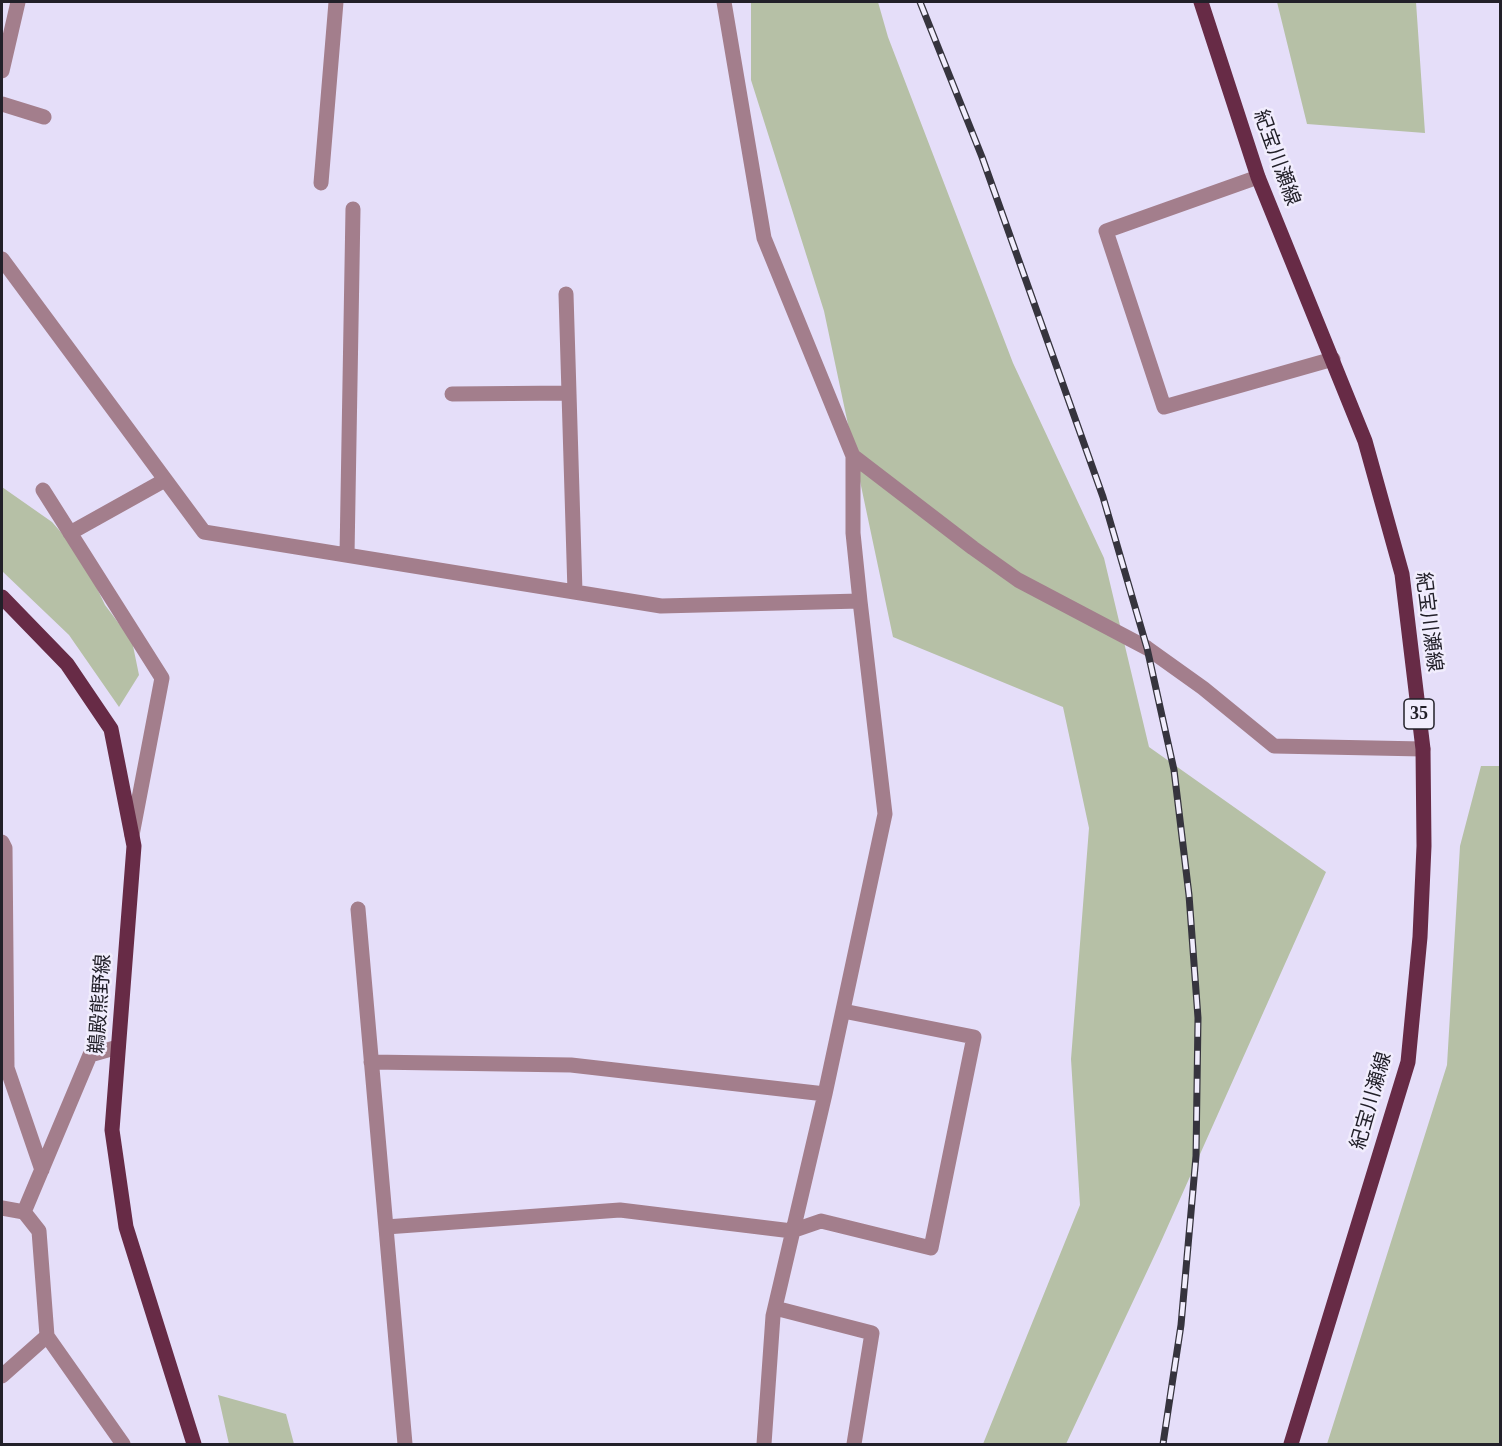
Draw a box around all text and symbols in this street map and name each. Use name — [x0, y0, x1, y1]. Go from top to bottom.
street label: 紀宝川瀬線 — [1248, 107, 1304, 209]
street label: 紀宝川瀬線 — [1410, 571, 1446, 673]
road number: 35 — [1404, 699, 1434, 729]
street label: 鵜殿熊野線 — [86, 953, 116, 1055]
street label: 紀宝川瀬線 — [1347, 1050, 1397, 1152]

